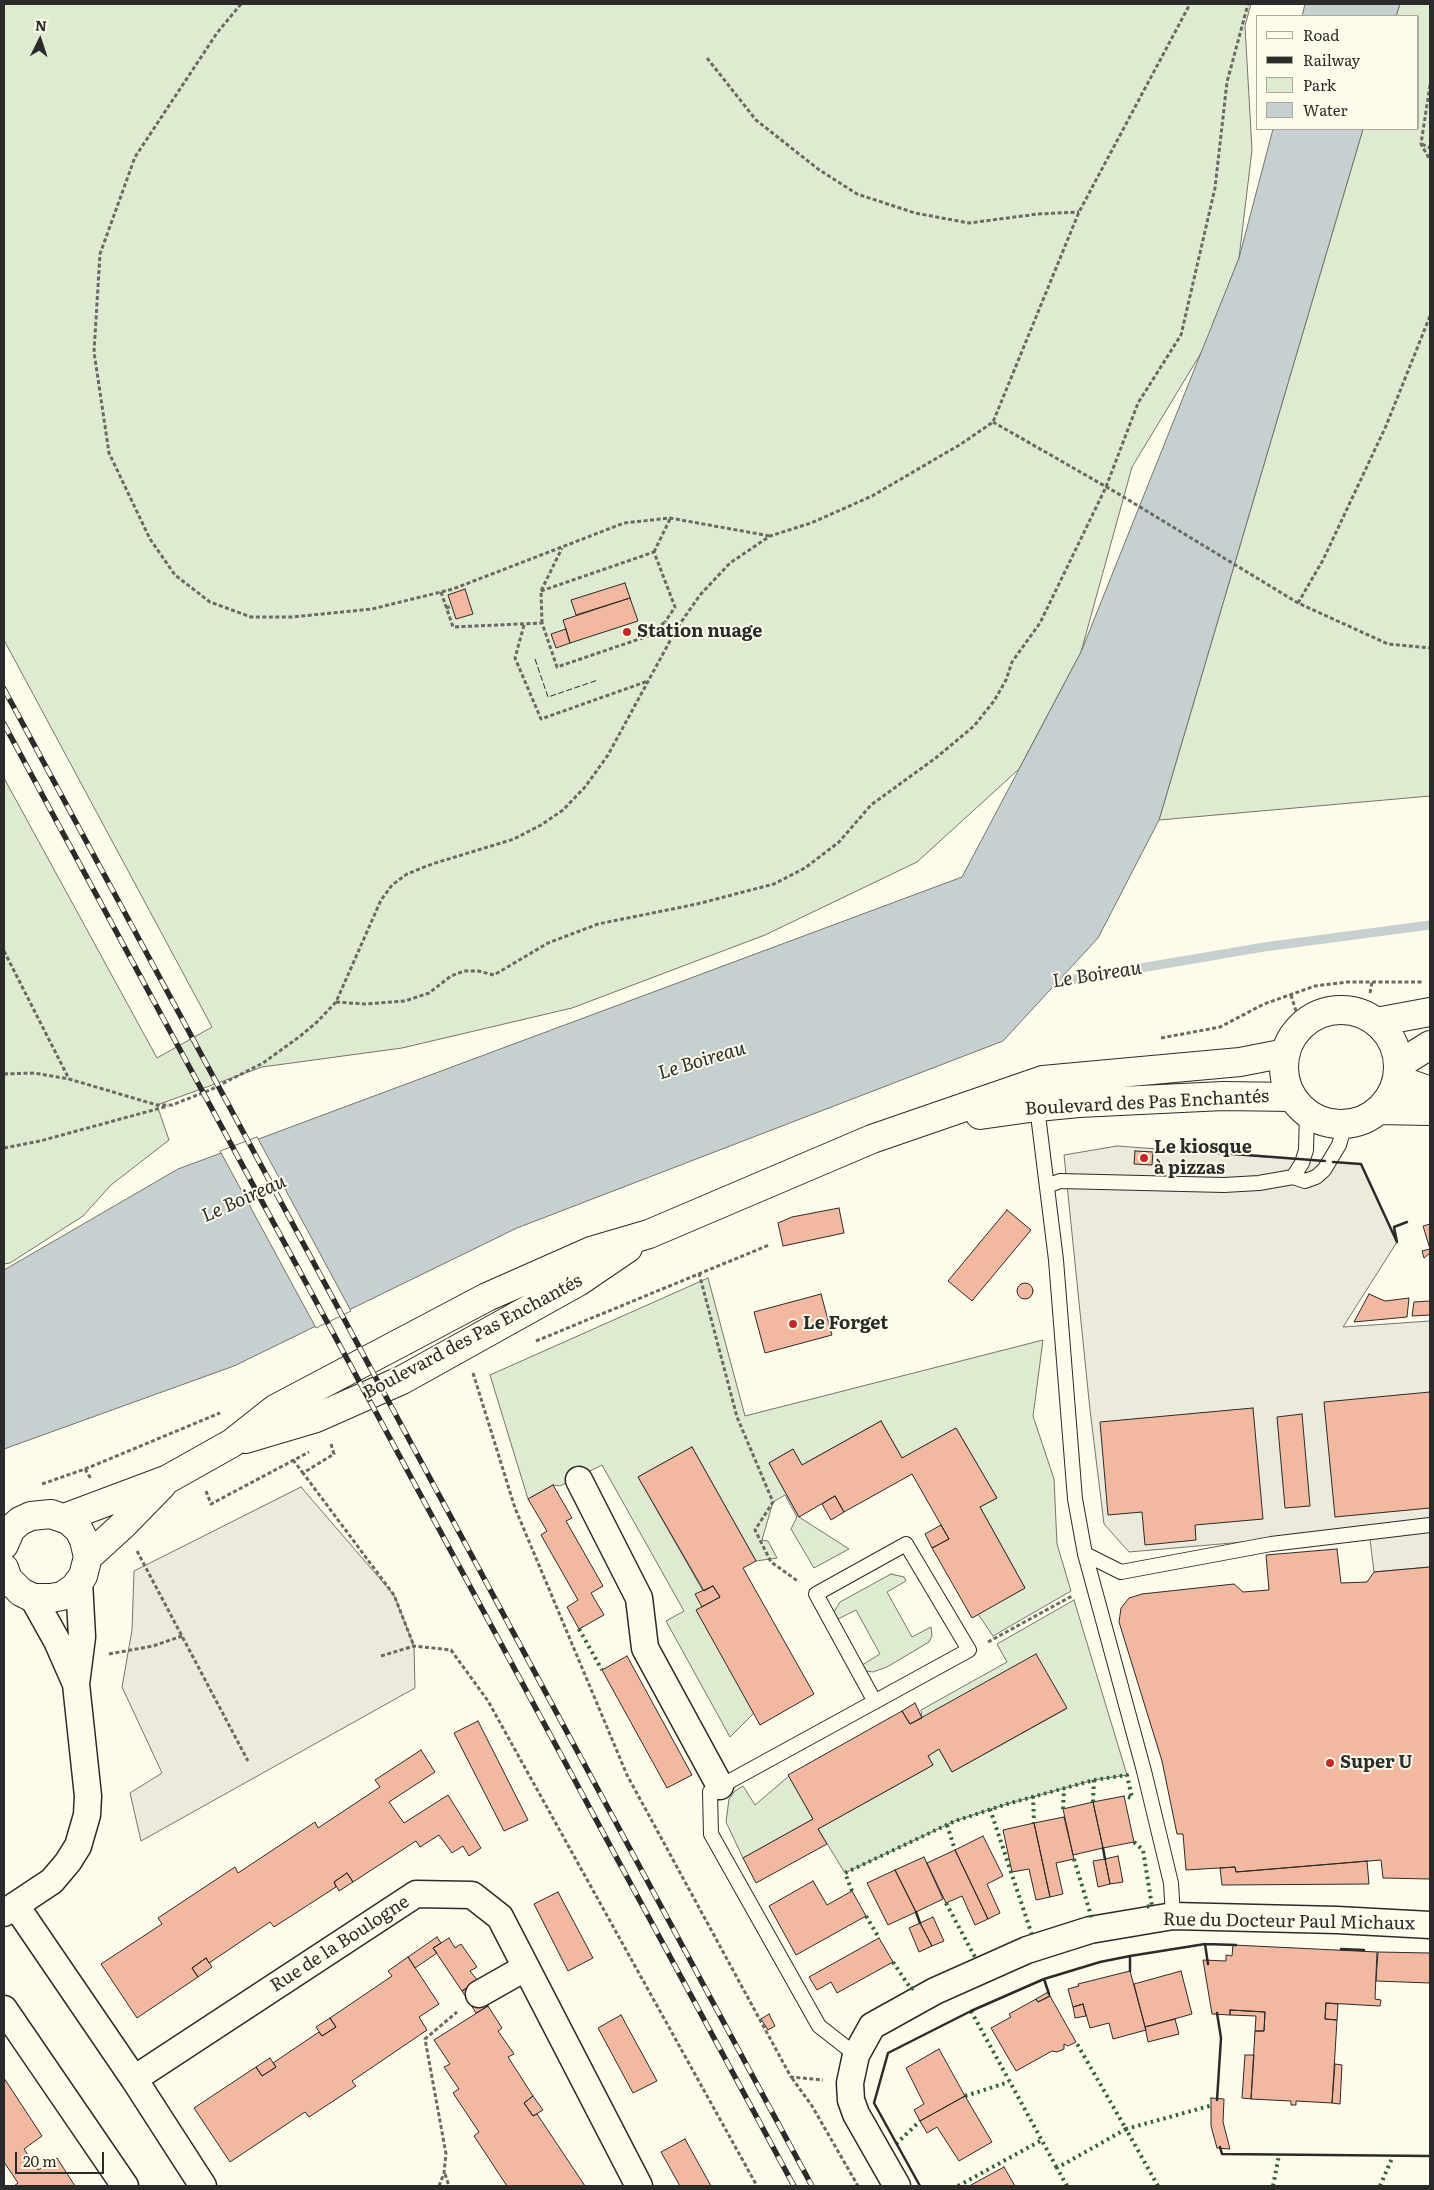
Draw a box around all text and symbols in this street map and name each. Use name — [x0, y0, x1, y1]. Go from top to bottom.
north arrow — [15, 15, 65, 65]
text: N — [34, 15, 48, 35]
legend — [1256, 15, 1419, 130]
text: Road — [1303, 23, 1339, 46]
text: Railway — [1303, 48, 1360, 71]
text: Park — [1303, 73, 1336, 96]
text: Water — [1303, 98, 1348, 121]
place label: Station nuage — [637, 621, 762, 643]
marker: Station nuage — [621, 626, 633, 638]
water label: Le Boireau — [1051, 957, 1143, 993]
water label: Le Boireau — [656, 1037, 748, 1085]
street label: Boulevard des Pas Enchantés — [1024, 1086, 1270, 1120]
place label: Le kiosque à pizzas — [1154, 1137, 1252, 1180]
marker: Le kiosque à pizzas — [1138, 1152, 1150, 1164]
water label: Le Boireau — [198, 1170, 290, 1228]
street label: Boulevard des Pas Enchantés — [360, 1270, 586, 1404]
place label: Le Forget — [803, 1313, 888, 1335]
marker: Le Forget — [787, 1318, 799, 1330]
place label: Super U — [1340, 1752, 1412, 1774]
marker: Super U — [1324, 1757, 1336, 1769]
street label: Rue de la Boulogne — [267, 1891, 413, 1997]
street label: Rue du Docteur Paul Michaux — [1163, 1909, 1415, 1935]
scale bar — [18, 2142, 106, 2174]
text: 20 m — [23, 2149, 57, 2172]

